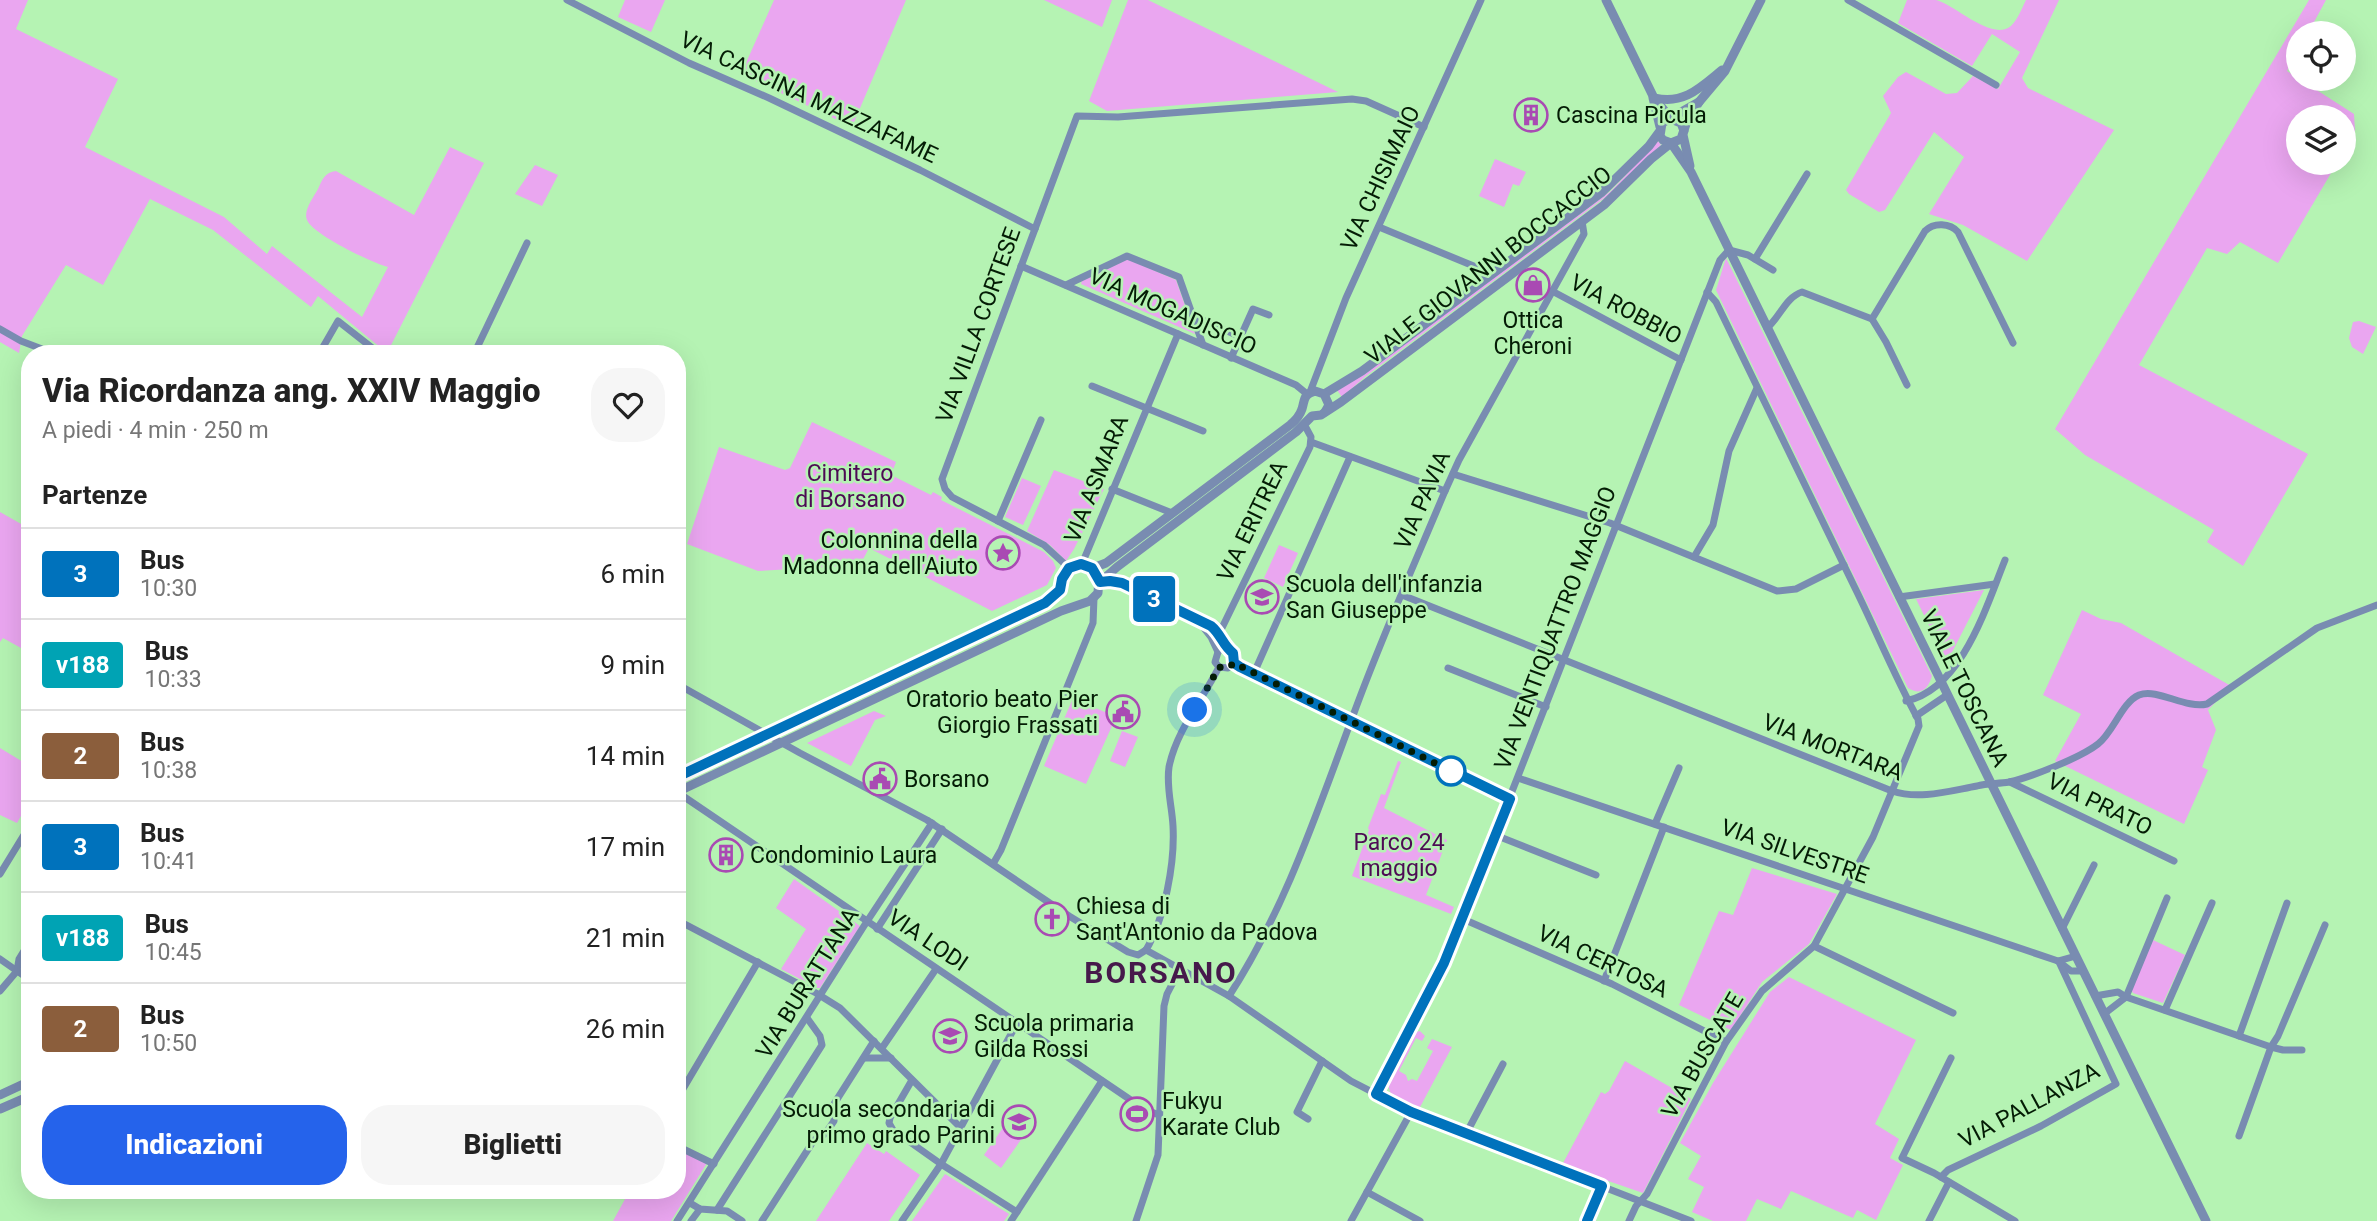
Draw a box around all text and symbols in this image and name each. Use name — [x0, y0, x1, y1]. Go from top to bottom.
map controls — [2286, 21, 2356, 175]
button: locate — [2286, 21, 2356, 91]
street label: VIA CASCINA MAZZAFAME — [676, 26, 942, 169]
building icon: Cascina Picula — [1512, 96, 1550, 134]
street label: VIA CHISIMAIO — [1335, 101, 1426, 255]
place label: Cascina Picula — [1556, 102, 1707, 129]
button: layers — [2286, 105, 2356, 175]
street label: VIALE GIOVANNI BOCCACCIO — [1360, 161, 1617, 370]
street label: VIA VILLA CORTESE — [931, 224, 1026, 427]
street label: VIA MOGADISCIO — [1085, 262, 1261, 360]
shop icon: Ottica Cheroni — [1514, 266, 1552, 304]
street label: VIA ROBBIO — [1565, 269, 1686, 350]
place label: Ottica Cheroni — [1494, 307, 1572, 360]
button: heart — [591, 368, 665, 442]
text: Via Ricordanza ang. XXIV Maggio — [42, 371, 541, 410]
street label: VIA ASMARA — [1059, 412, 1134, 547]
text: A piedi · 4 min · 250 m — [42, 417, 269, 444]
street label: VIA PAVIA — [1389, 447, 1456, 554]
street label: VIA ERITREA — [1212, 456, 1293, 586]
park label: Cimitero di Borsano — [795, 460, 905, 513]
text: Partenze — [42, 480, 147, 510]
street label: VIA VENTIQUATTRO MAGGIO — [1489, 483, 1622, 774]
place label: Colonnina della Madonna dell'Aiuto — [783, 527, 978, 580]
place icon: Colonnina della Madonna dell'Aiuto — [984, 534, 1022, 572]
text: Bus — [140, 545, 185, 575]
text: 6 min — [600, 559, 665, 589]
text: 3 — [74, 560, 87, 588]
place label: Scuola dell'infanzia San Giuseppe — [1286, 571, 1483, 624]
text: 10:30 — [140, 575, 197, 602]
line badge: 3 — [1131, 576, 1177, 622]
school or university icon: Scuola dell'infanzia San Giuseppe — [1243, 578, 1281, 616]
text: 3 — [1147, 585, 1161, 613]
street label: VIALE TOSCANA — [1915, 605, 2014, 771]
text: Bus — [144, 636, 189, 666]
text: 9 min — [600, 650, 665, 680]
text: v188 — [56, 651, 109, 679]
text: 10:33 — [144, 666, 202, 693]
place label: Oratorio beato Pier Giorgio Frassati — [906, 686, 1098, 739]
your location — [1177, 692, 1212, 727]
public building icon: Oratorio beato Pier Giorgio Frassati — [1104, 693, 1142, 731]
street label: VIA MORTARA — [1759, 708, 1907, 787]
text: Bus — [140, 727, 185, 757]
text: 14 min — [586, 741, 665, 771]
text: 2 — [74, 742, 87, 770]
unlabelled marker — [1436, 756, 1466, 786]
text: 10:38 — [140, 757, 197, 784]
public building icon: Borsano — [861, 760, 899, 798]
place label: Borsano — [904, 766, 989, 793]
street label: VIA PRATO — [2043, 767, 2157, 841]
street label: VIA SILVESTRE — [1717, 814, 1872, 889]
text: Bus — [140, 818, 185, 848]
park label: Parco 24 maggio — [1353, 829, 1445, 882]
text: 17 min — [586, 832, 665, 862]
text: 3 — [74, 833, 87, 861]
building icon: Condominio Laura — [707, 836, 745, 874]
place label: Condominio Laura — [750, 842, 937, 869]
text: 10:41 — [140, 848, 197, 875]
place label: Chiesa di Sant'Antonio da Padova — [1076, 893, 1318, 946]
church icon: Chiesa di Sant'Antonio da Padova — [1033, 900, 1071, 938]
street label: VIA BURATTANA — [750, 903, 864, 1063]
street label: VIA LODI — [883, 904, 973, 977]
text: Bus — [144, 909, 189, 939]
street label: VIA CERTOSA — [1533, 919, 1672, 1003]
text: 21 min — [586, 923, 665, 953]
text: v188 — [56, 924, 109, 952]
text: 10:45 — [144, 939, 202, 966]
district label: BORSANO — [1084, 955, 1238, 990]
street label: VIA BUSCATE — [1656, 988, 1749, 1123]
text: Bus — [140, 1000, 185, 1030]
place label: Scuola primaria Gilda Rossi — [974, 1010, 1134, 1063]
text: 26 min — [586, 1014, 665, 1044]
text: 2 — [74, 1015, 87, 1043]
school or university icon: Scuola primaria Gilda Rossi — [931, 1017, 969, 1055]
text: 10:50 — [140, 1030, 197, 1057]
street label: VIA PALLANZA — [1954, 1057, 2104, 1154]
place label: Fukyu Karate Club — [1162, 1088, 1280, 1141]
sports icon: Fukyu Karate Club — [1118, 1095, 1156, 1133]
place label: Scuola secondaria di primo grado Parini — [782, 1096, 995, 1149]
school or university icon: Scuola secondaria di primo grado Parini — [1000, 1103, 1038, 1141]
button: Indicazioni — [42, 1105, 347, 1185]
button: Biglietti — [361, 1105, 665, 1185]

